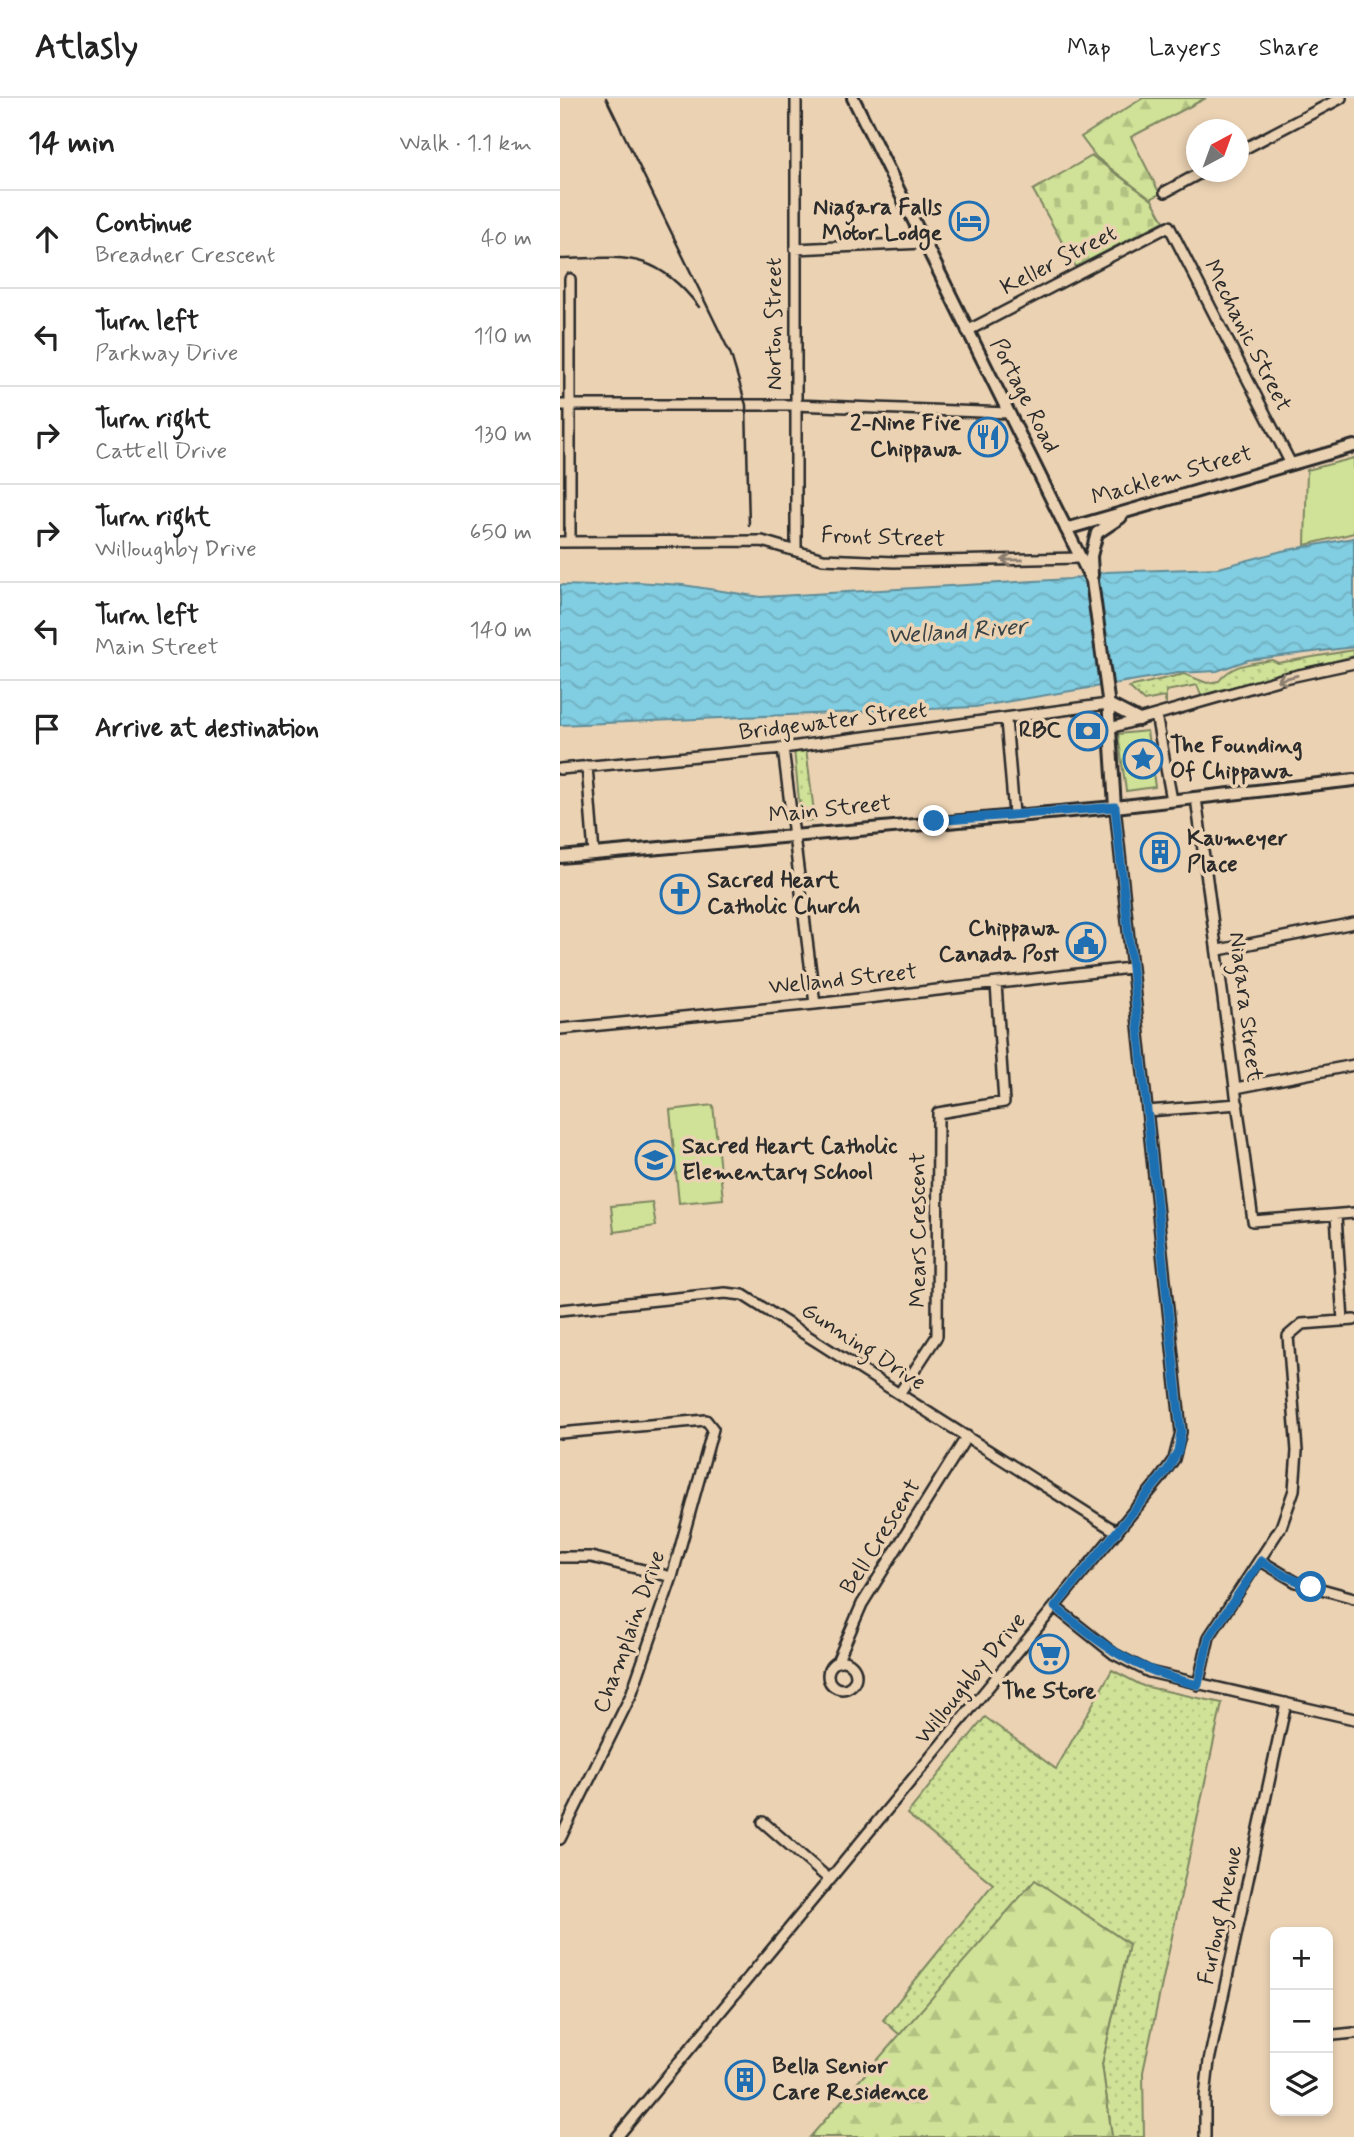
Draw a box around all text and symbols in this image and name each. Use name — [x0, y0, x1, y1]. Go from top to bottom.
text: Atlasly — [35, 26, 138, 70]
text: Map — [1067, 33, 1111, 64]
text: Layers — [1149, 33, 1221, 64]
text: Share — [1259, 33, 1319, 64]
north arrow — [1186, 119, 1249, 182]
text: 14 min — [28, 124, 115, 163]
text: Walk · 1.1 km — [399, 129, 532, 159]
place label: Niagara Falls Motor Lodge — [813, 193, 943, 251]
hotel icon: Niagara Falls Motor Lodge — [948, 200, 990, 242]
text: Continue — [95, 207, 192, 241]
street label: Keller Street — [996, 219, 1122, 303]
icon: ahead — [28, 220, 66, 258]
text: 40 m — [481, 224, 532, 254]
text: Breadner Crescent — [95, 241, 275, 271]
street label: Mechanic Street — [1196, 255, 1298, 417]
street label: Norton Street — [760, 257, 790, 391]
text: Turn left — [95, 305, 199, 339]
icon: left — [28, 318, 66, 356]
text: 110 m — [473, 322, 532, 352]
street label: Portage Road — [982, 334, 1066, 458]
text: Parkway Drive — [95, 339, 238, 369]
text: Turn right — [95, 403, 211, 437]
place label: 2-Nine Five Chippawa — [850, 409, 962, 465]
icon: right — [28, 416, 66, 454]
restaurant icon: 2-Nine Five Chippawa — [967, 416, 1009, 458]
text: 130 m — [474, 420, 532, 450]
text: Cattell Drive — [95, 437, 227, 467]
street label: Macklem Street — [1088, 439, 1256, 513]
text: Turn right — [95, 501, 211, 535]
icon: right — [28, 514, 66, 552]
text: 650 m — [470, 518, 532, 548]
street label: Front Street — [821, 521, 946, 555]
text: Willoughby Drive — [95, 535, 257, 565]
one-way arrow — [1001, 553, 1024, 567]
text: Turn left — [95, 599, 199, 633]
water label: Welland River — [886, 611, 1031, 652]
icon: left — [28, 612, 66, 650]
text: 140 m — [469, 616, 532, 646]
text: Main Street — [95, 633, 219, 663]
one-way arrow — [1277, 672, 1299, 685]
street label: Bridgewater Street — [737, 696, 929, 748]
icon: arrive — [28, 710, 66, 748]
bank icon: RBC — [1067, 710, 1109, 752]
text: Arrive at destination — [95, 712, 319, 746]
place label: RBC — [1019, 716, 1061, 746]
place label: The Founding Of Chippawa — [1170, 731, 1303, 787]
place icon: The Founding Of Chippawa — [1122, 738, 1164, 780]
street label: Main Street — [767, 789, 893, 831]
route end — [918, 805, 949, 836]
place label: Kaumeyer Place — [1187, 824, 1288, 880]
building icon: Kaumeyer Place — [1139, 831, 1181, 873]
place label: Sacred Heart Catholic Church — [707, 866, 860, 922]
church icon: Sacred Heart Catholic Church — [659, 873, 701, 915]
place label: Chippawa Canada Post — [939, 914, 1060, 970]
public building icon: Chippawa Canada Post — [1065, 921, 1107, 963]
street label: Niagara Street — [1219, 930, 1269, 1084]
street label: Welland Street — [767, 957, 919, 1003]
place label: Sacred Heart Catholic Elementary School — [682, 1132, 898, 1188]
school or university icon: Sacred Heart Catholic Elementary School — [634, 1139, 676, 1181]
street label: Mears Crescent — [904, 1152, 934, 1308]
street label: Gunning Drive — [794, 1296, 931, 1400]
street label: Bell Crescent — [834, 1474, 928, 1600]
street label: Champlain Drive — [587, 1547, 673, 1717]
route start — [1295, 1571, 1326, 1602]
street label: Willoughby Drive — [909, 1607, 1033, 1751]
supermarket icon: The Store — [1028, 1633, 1070, 1675]
place label: The Store — [1002, 1677, 1096, 1707]
street label: Furlong Avenue — [1192, 1842, 1252, 1988]
map controls — [1270, 1927, 1333, 2116]
button: + — [1270, 1927, 1333, 1990]
button: − — [1270, 1990, 1333, 2053]
place label: Bella Senior Care Residence — [772, 2052, 929, 2108]
button: layers — [1270, 2053, 1333, 2116]
building icon: Bella Senior Care Residence — [724, 2059, 766, 2101]

